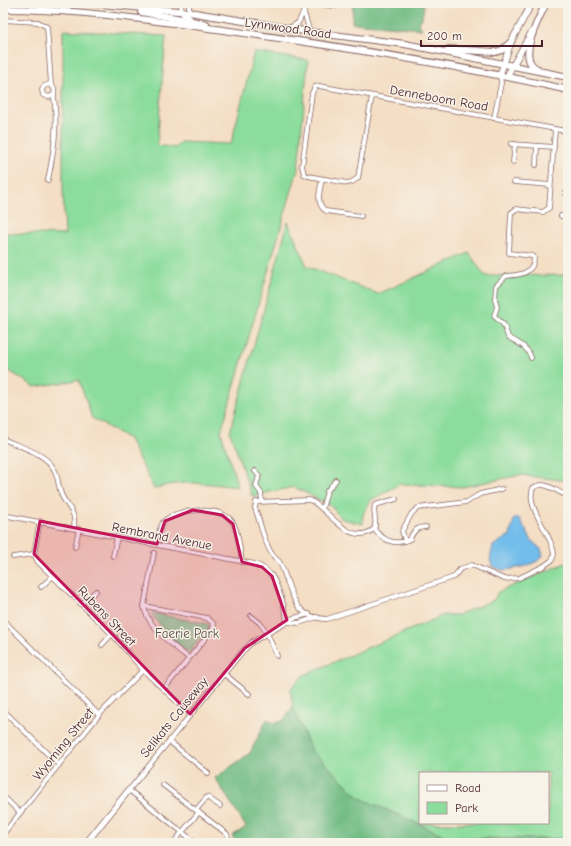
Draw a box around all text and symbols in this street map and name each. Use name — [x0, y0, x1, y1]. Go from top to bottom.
street label: Lynnwood Road — [244, 14, 332, 42]
scale bar — [421, 22, 542, 48]
text: 200 m — [427, 29, 462, 43]
street label: Denneboom Road — [389, 82, 489, 114]
street label: Rembrand Avenue — [111, 519, 214, 553]
street label: Rubens Street — [75, 583, 140, 650]
park label: Faerie Park — [155, 626, 220, 641]
street label: Selikats Causeway — [137, 674, 211, 760]
street label: Wyoming Street — [29, 704, 97, 783]
legend — [419, 772, 549, 824]
text: Road — [455, 781, 481, 795]
text: Park — [455, 801, 478, 815]

